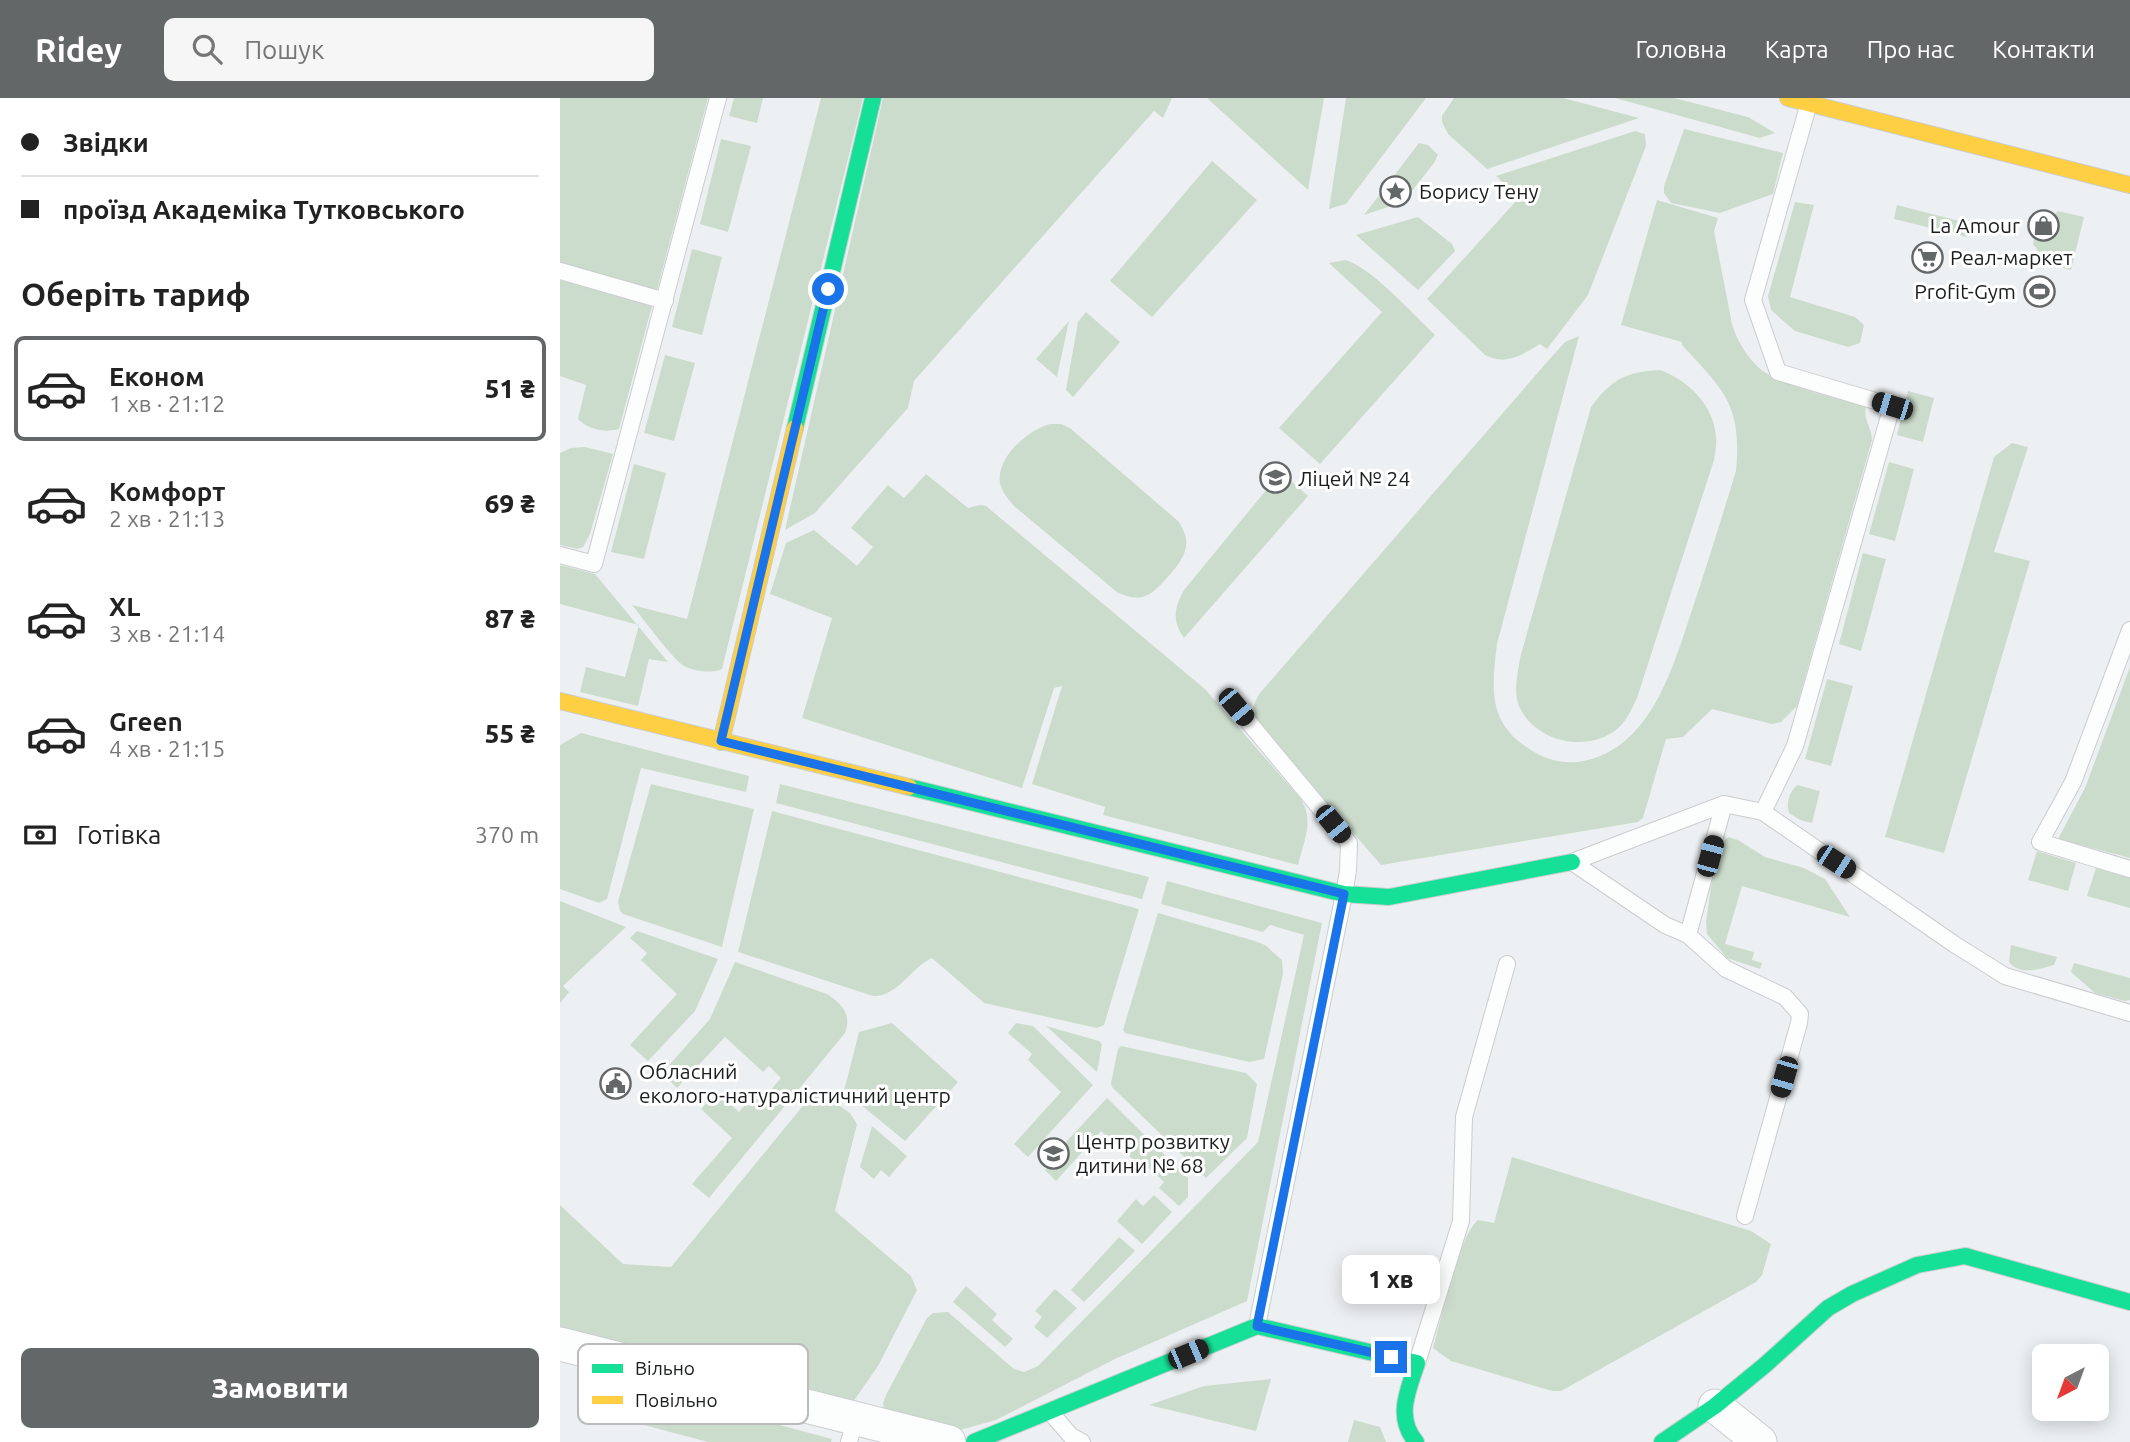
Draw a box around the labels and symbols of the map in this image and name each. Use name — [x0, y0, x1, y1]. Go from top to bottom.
place icon: Борису Тену — [1379, 174, 1413, 208]
place label: Борису Тену — [1419, 179, 1539, 203]
shop icon: La Amour — [2026, 208, 2060, 242]
place label: La Amour — [1930, 213, 2020, 237]
supermarket icon: Реал-маркет — [1910, 240, 1944, 274]
place label: Реал-маркет — [1950, 245, 2073, 269]
route start — [812, 273, 844, 305]
sports icon: Profit-Gym — [2022, 274, 2056, 308]
place label: Profit-Gym — [1914, 279, 2016, 303]
car — [1869, 390, 1916, 422]
school or university icon: Ліцей № 24 — [1258, 461, 1292, 495]
place label: Ліцей № 24 — [1298, 466, 1410, 490]
car — [1215, 684, 1258, 730]
car — [1312, 801, 1355, 847]
car — [1695, 833, 1726, 879]
car — [1813, 842, 1860, 882]
car — [1769, 1054, 1800, 1100]
place label: Обласний еколого-натуралістичний центр — [639, 1059, 951, 1107]
public building icon: Обласний еколого-натуралістичний центр — [599, 1066, 633, 1100]
place label: Центр розвитку дитини № 68 — [1076, 1129, 1230, 1177]
school or university icon: Центр розвитку дитини № 68 — [1036, 1136, 1070, 1170]
callout: 1 хв — [1342, 1256, 1440, 1304]
car — [1165, 1336, 1212, 1372]
route end — [1375, 1341, 1407, 1373]
legend — [578, 1344, 808, 1424]
north arrow — [2032, 1344, 2109, 1421]
text: Вільно — [635, 1357, 695, 1379]
text: Повільно — [635, 1389, 718, 1411]

